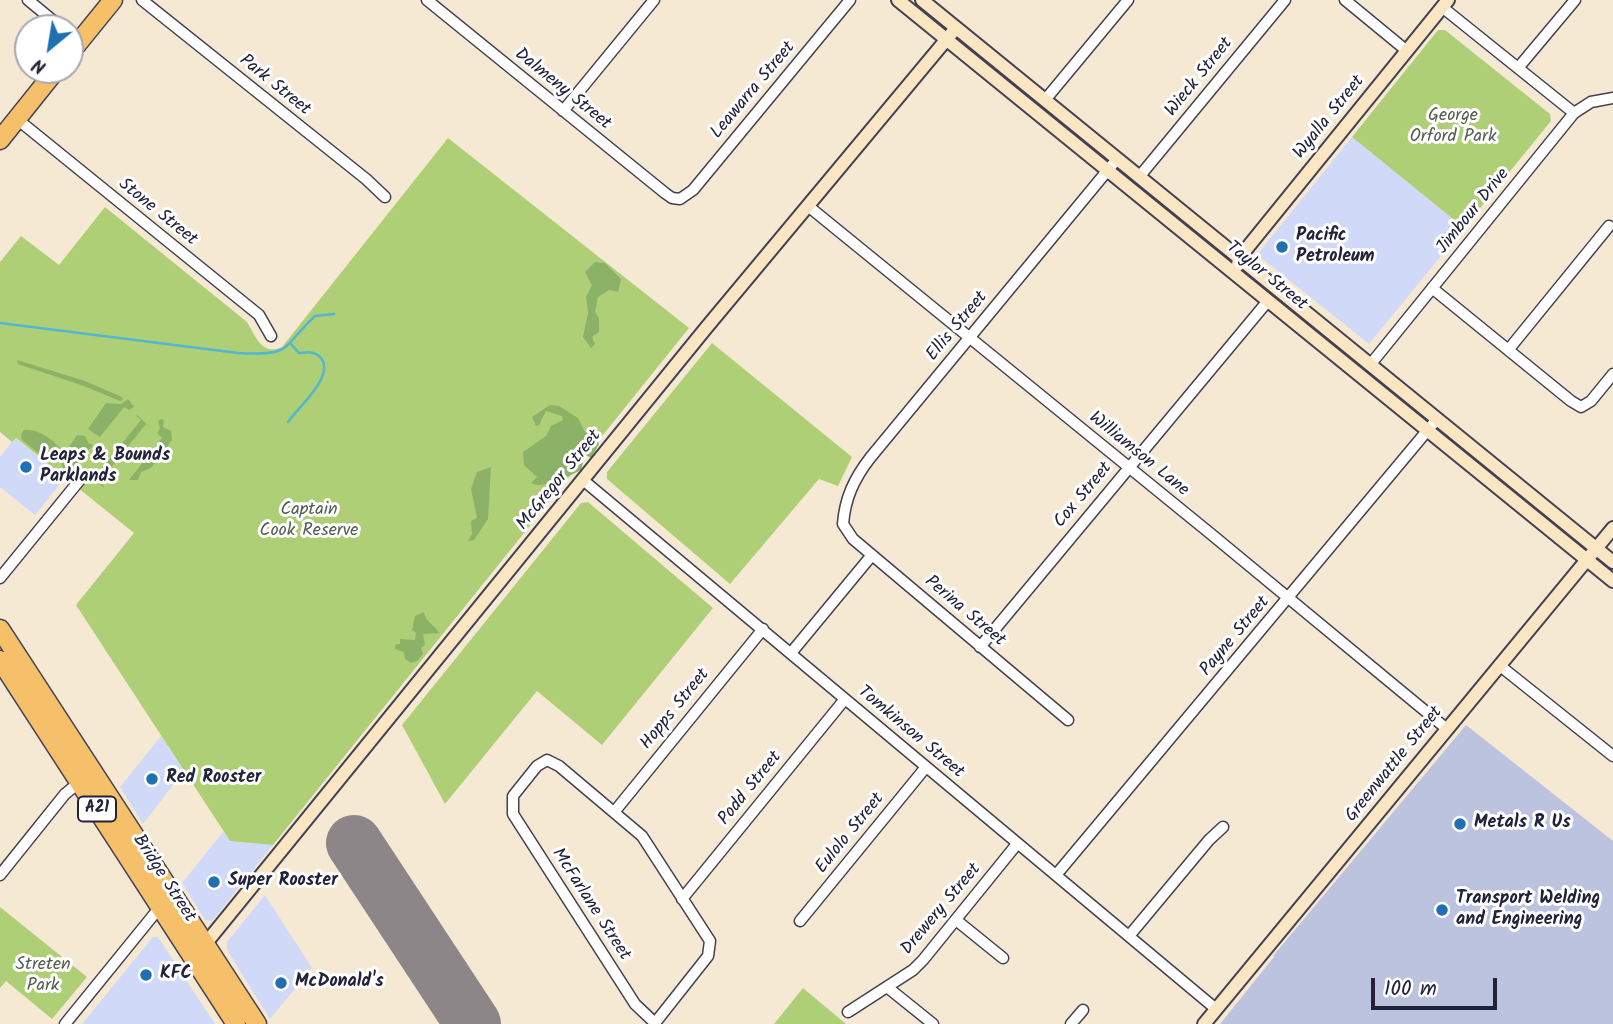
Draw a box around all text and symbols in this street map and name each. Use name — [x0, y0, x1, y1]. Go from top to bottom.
north arrow — [14, 14, 84, 84]
street label: Wieck Street — [1161, 34, 1239, 122]
street label: Leawarra Street — [707, 38, 801, 144]
street label: Dalmeny Street — [509, 45, 615, 135]
text: N — [27, 49, 52, 81]
street label: Park Street — [234, 51, 314, 121]
street label: Wyalla Street — [1290, 72, 1370, 164]
park label: George Orford Park — [1410, 106, 1496, 148]
street label: Jimbour Drive — [1433, 165, 1515, 259]
street label: Stone Street — [113, 175, 201, 251]
place label: Pacific Petroleum — [1296, 226, 1375, 268]
street label: Taylor Street — [1221, 238, 1311, 316]
marker: Pacific Petroleum — [1274, 239, 1290, 255]
street label: Ellis Street — [923, 288, 993, 366]
street label: Williamson Lane — [1083, 408, 1193, 502]
street label: McGregor Street — [513, 426, 607, 536]
place label: Leaps & Bounds Parklands — [40, 446, 170, 489]
marker: Leaps & Bounds Parklands — [18, 459, 34, 475]
street label: Cox Street — [1050, 459, 1118, 533]
park label: Captain Cook Reserve — [260, 500, 358, 542]
street label: Perina Street — [919, 572, 1009, 652]
street label: Payne Street — [1196, 593, 1276, 681]
street label: Hopps Street — [637, 665, 715, 755]
street label: Tomkinson Street — [852, 682, 968, 784]
street label: Greenwattle Street — [1342, 703, 1448, 827]
street label: Podd Street — [715, 748, 787, 830]
place label: Red Rooster — [166, 768, 261, 790]
marker: Red Rooster — [144, 771, 160, 787]
street label: Eulolo Street — [812, 789, 890, 879]
road number: A21 — [78, 796, 116, 822]
place label: Metals R Us — [1474, 813, 1571, 835]
marker: Metals R Us — [1452, 816, 1468, 832]
street label: Bridge Street — [127, 831, 199, 927]
street label: McFarlane Street — [546, 845, 634, 965]
street label: Drewery Street — [897, 860, 987, 960]
place label: Super Rooster — [228, 871, 338, 893]
marker: Super Rooster — [206, 874, 222, 890]
place label: Transport Welding and Engineering — [1456, 889, 1600, 932]
marker: Transport Welding and Engineering — [1434, 902, 1450, 918]
park label: Streten Park — [15, 955, 71, 998]
place label: KFC — [160, 964, 192, 986]
scale bar — [1375, 964, 1501, 1008]
marker: KFC — [138, 967, 154, 983]
place label: McDonald's — [295, 972, 384, 994]
text: 100 m — [1384, 973, 1437, 1006]
marker: McDonald's — [273, 975, 289, 991]

